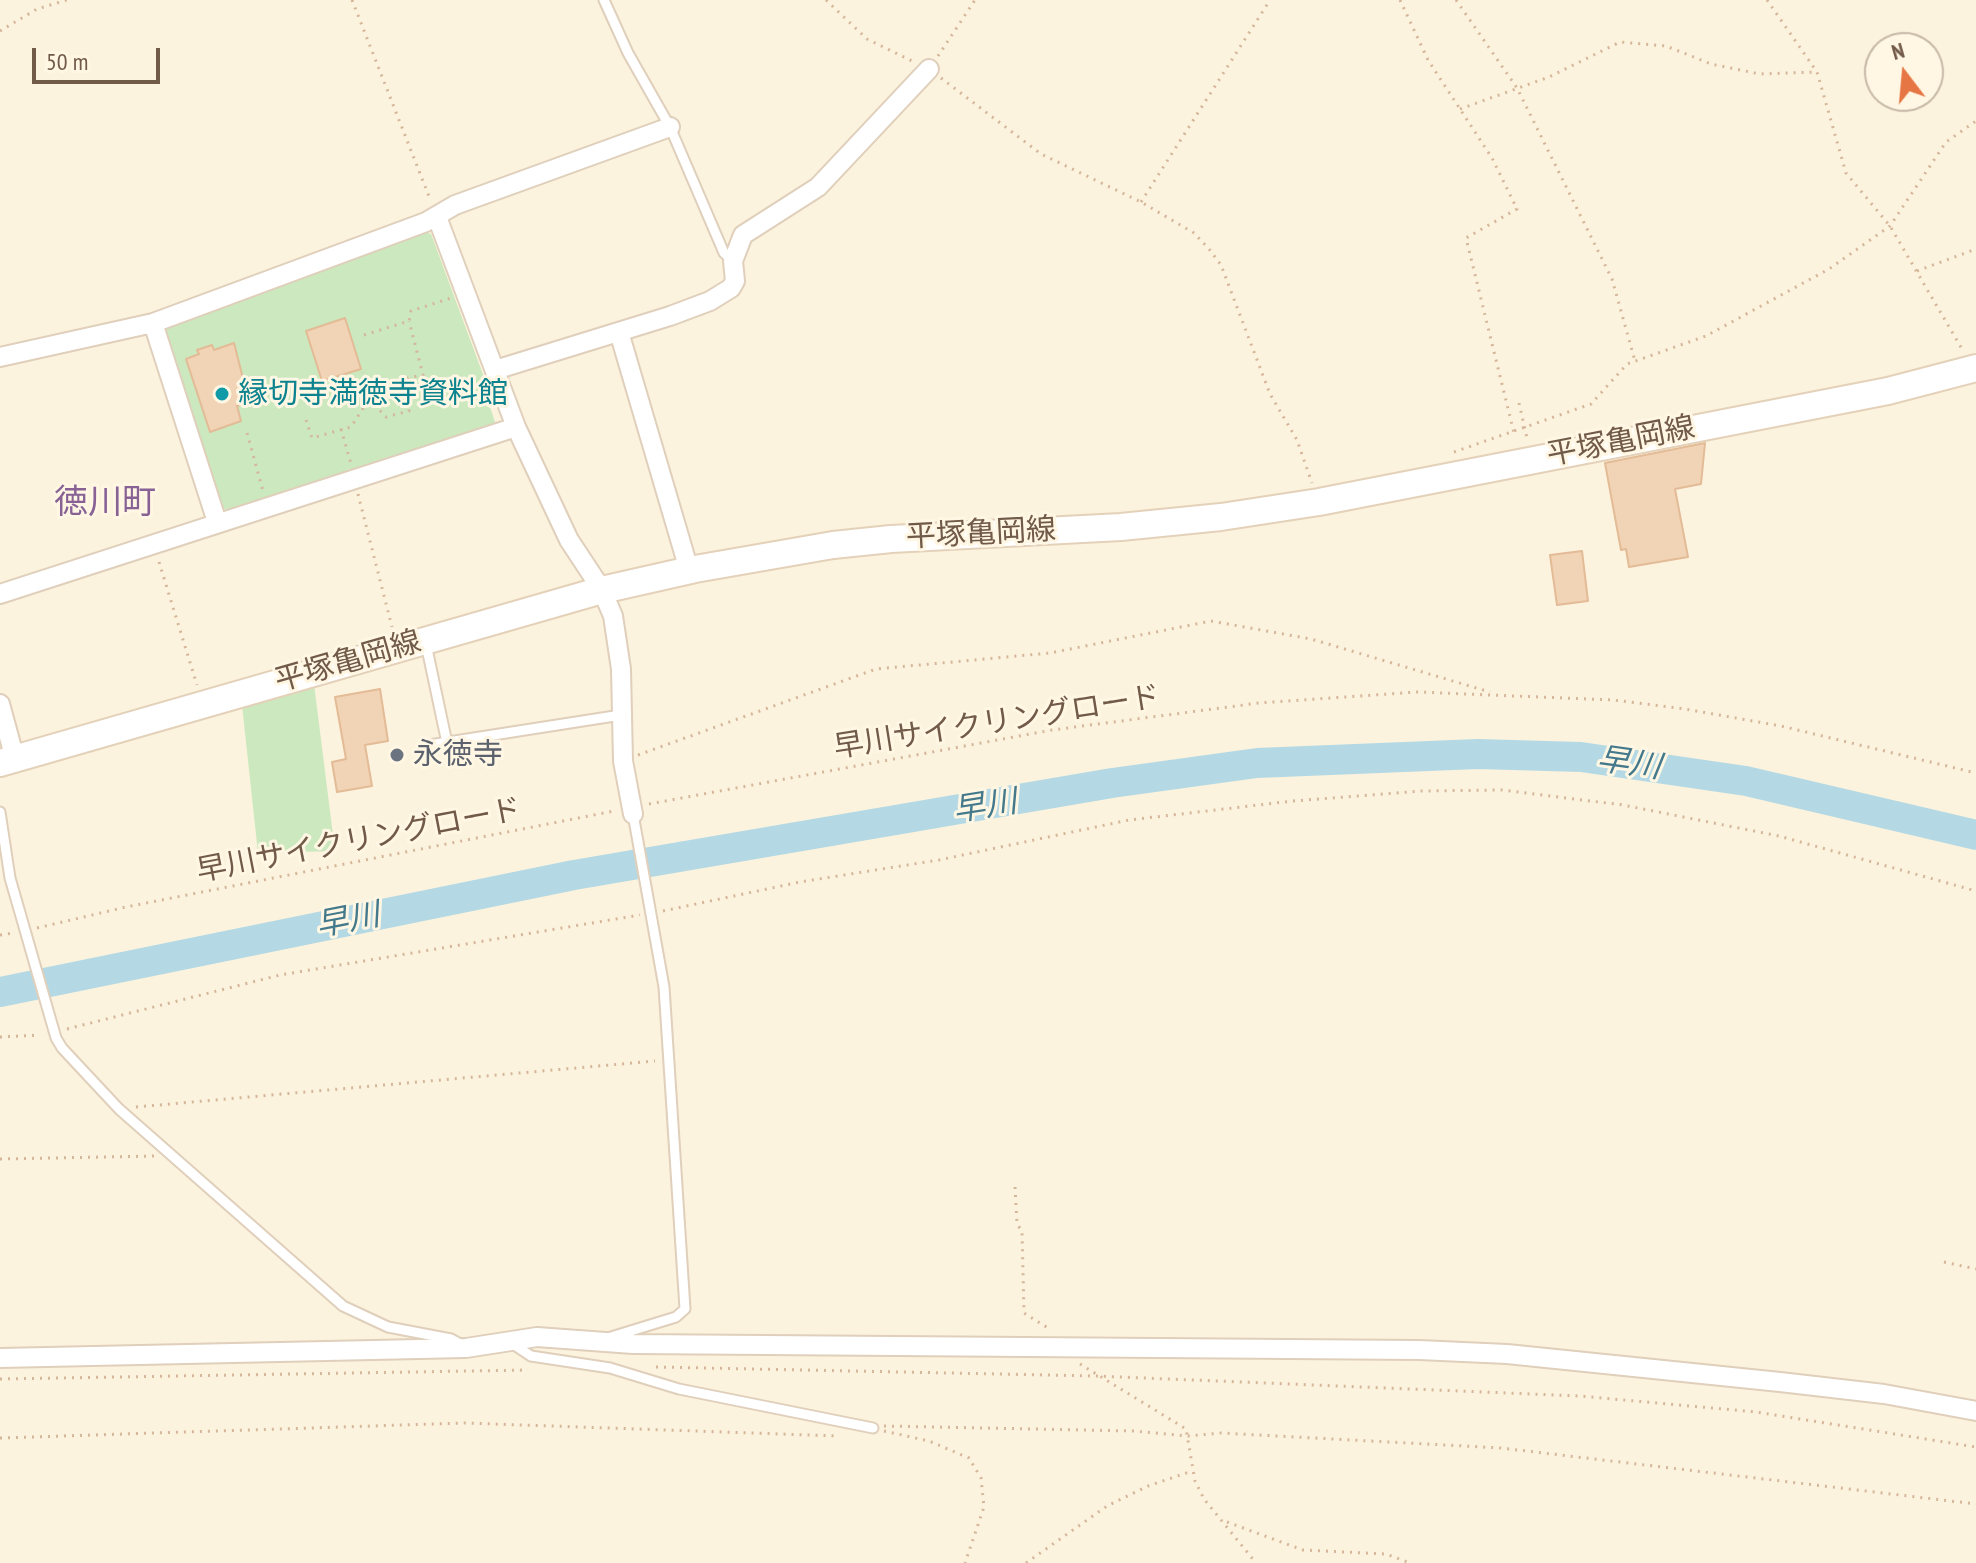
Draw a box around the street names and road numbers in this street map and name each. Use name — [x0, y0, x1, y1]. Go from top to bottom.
street label: 平塚亀岡線 — [1544, 410, 1698, 474]
street label: 平塚亀岡線 — [905, 512, 1057, 556]
street label: 平塚亀岡線 — [271, 624, 425, 700]
street label: 早川サイクリングロード — [831, 679, 1163, 767]
street label: 早川サイクリングロード — [194, 792, 524, 890]

